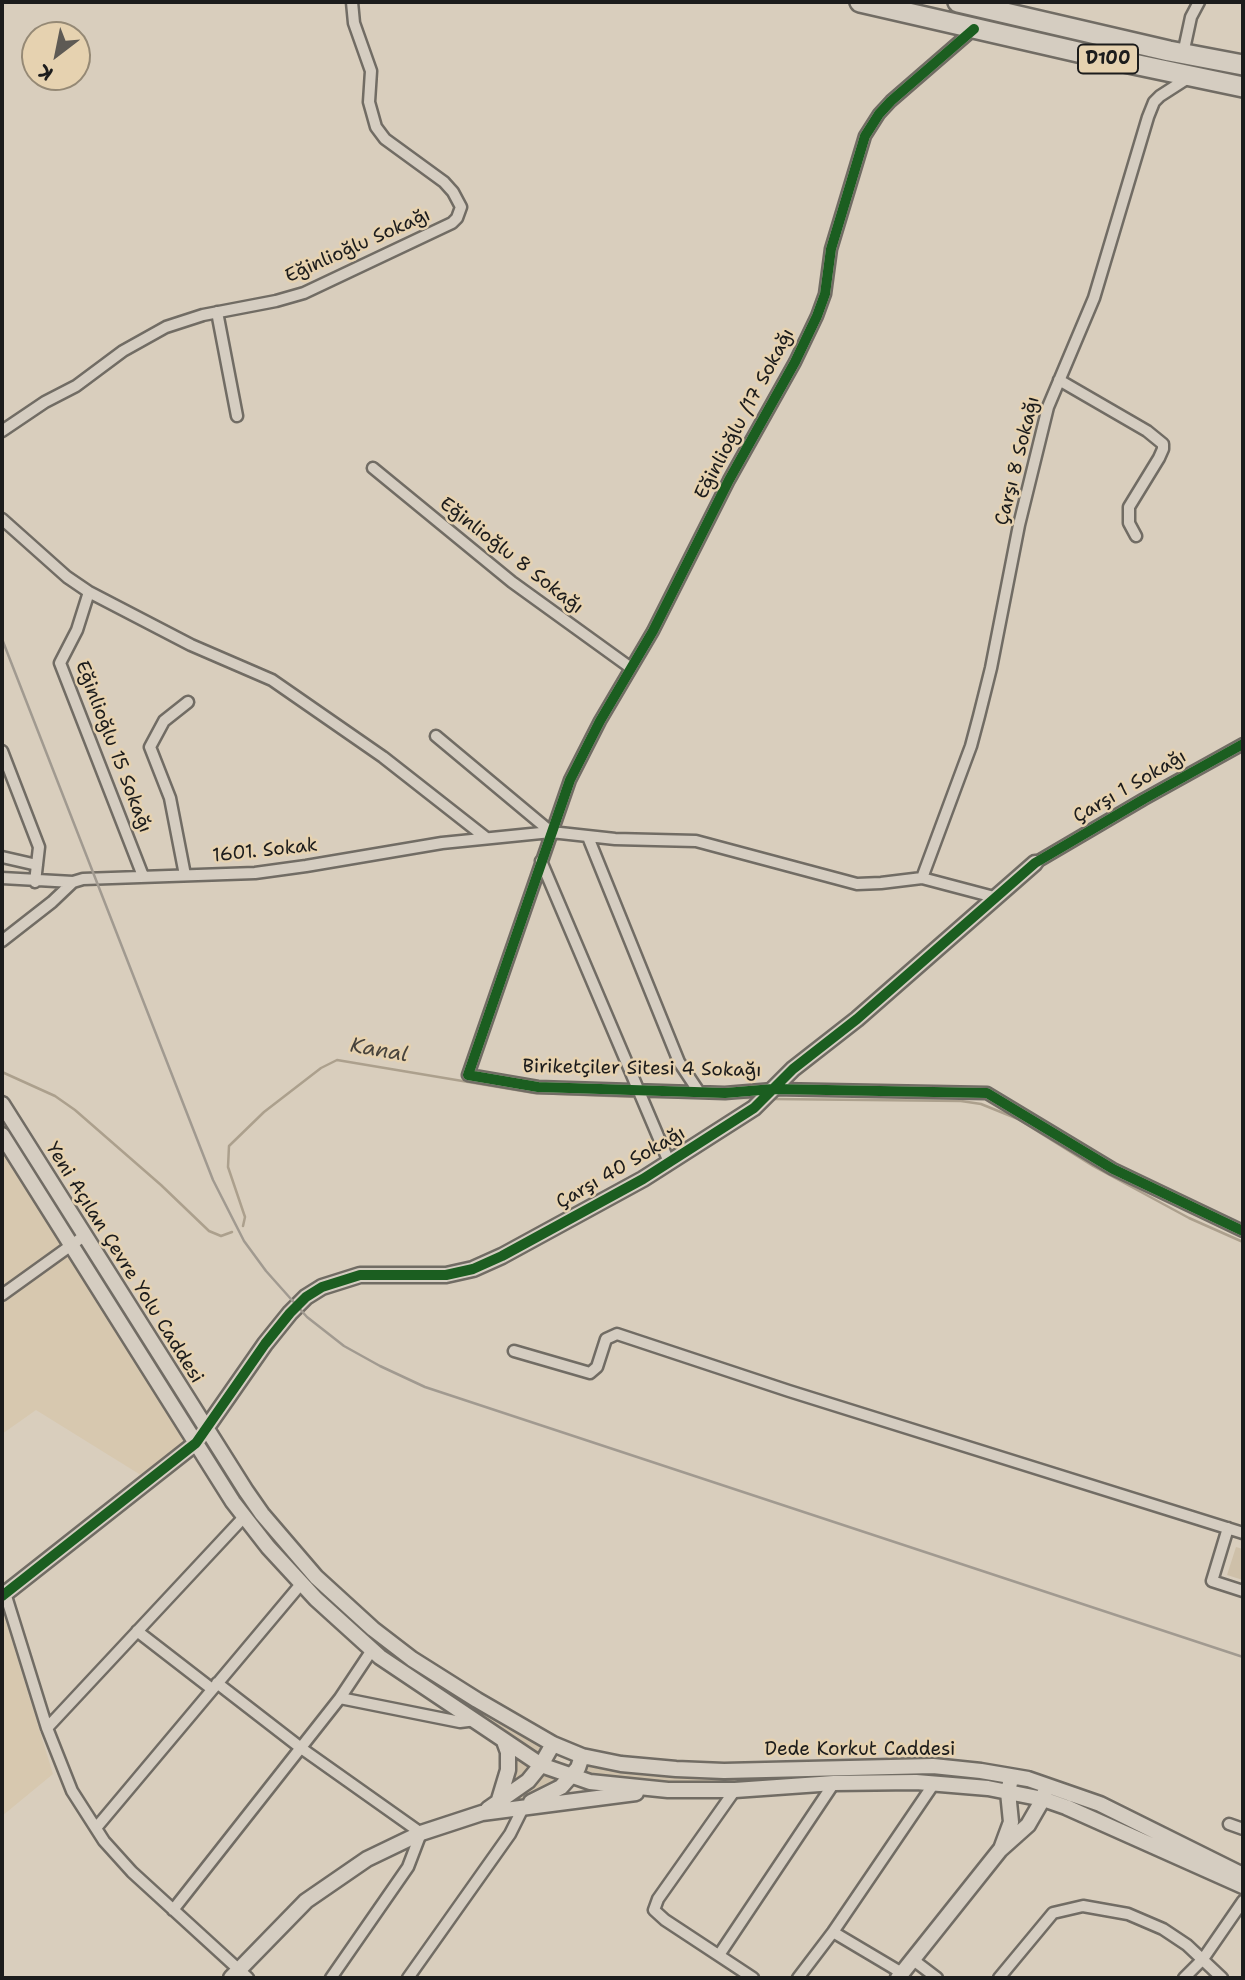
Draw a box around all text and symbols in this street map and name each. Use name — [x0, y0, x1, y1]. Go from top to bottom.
north arrow — [21, 21, 91, 91]
road number: D100 — [1078, 44, 1138, 74]
text: K — [34, 59, 58, 87]
street label: Eğinlioğlu Sokağı — [282, 204, 434, 288]
street label: Eğinlioğlu /17 Sokağı — [690, 325, 800, 503]
street label: Çarşı 8 Sokağı — [991, 394, 1045, 528]
street label: Eğinlioğlu 8 Sokağı — [435, 493, 587, 619]
street label: Eğinlioğlu 15 Sokağı — [70, 658, 156, 836]
street label: Çarşı 1 Sokağı — [1069, 745, 1191, 829]
street label: 1601. Sokak — [211, 834, 319, 868]
water label: Kanal — [348, 1034, 410, 1068]
street label: Biriketçiler Sitesi 4 Sokağı — [522, 1056, 762, 1082]
street label: Çarşı 40 Sokağı — [552, 1122, 690, 1214]
street label: Yeni Açılan Çevre Yolu Caddesi — [40, 1138, 208, 1388]
street label: Dede Korkut Caddesi — [765, 1739, 955, 1761]

